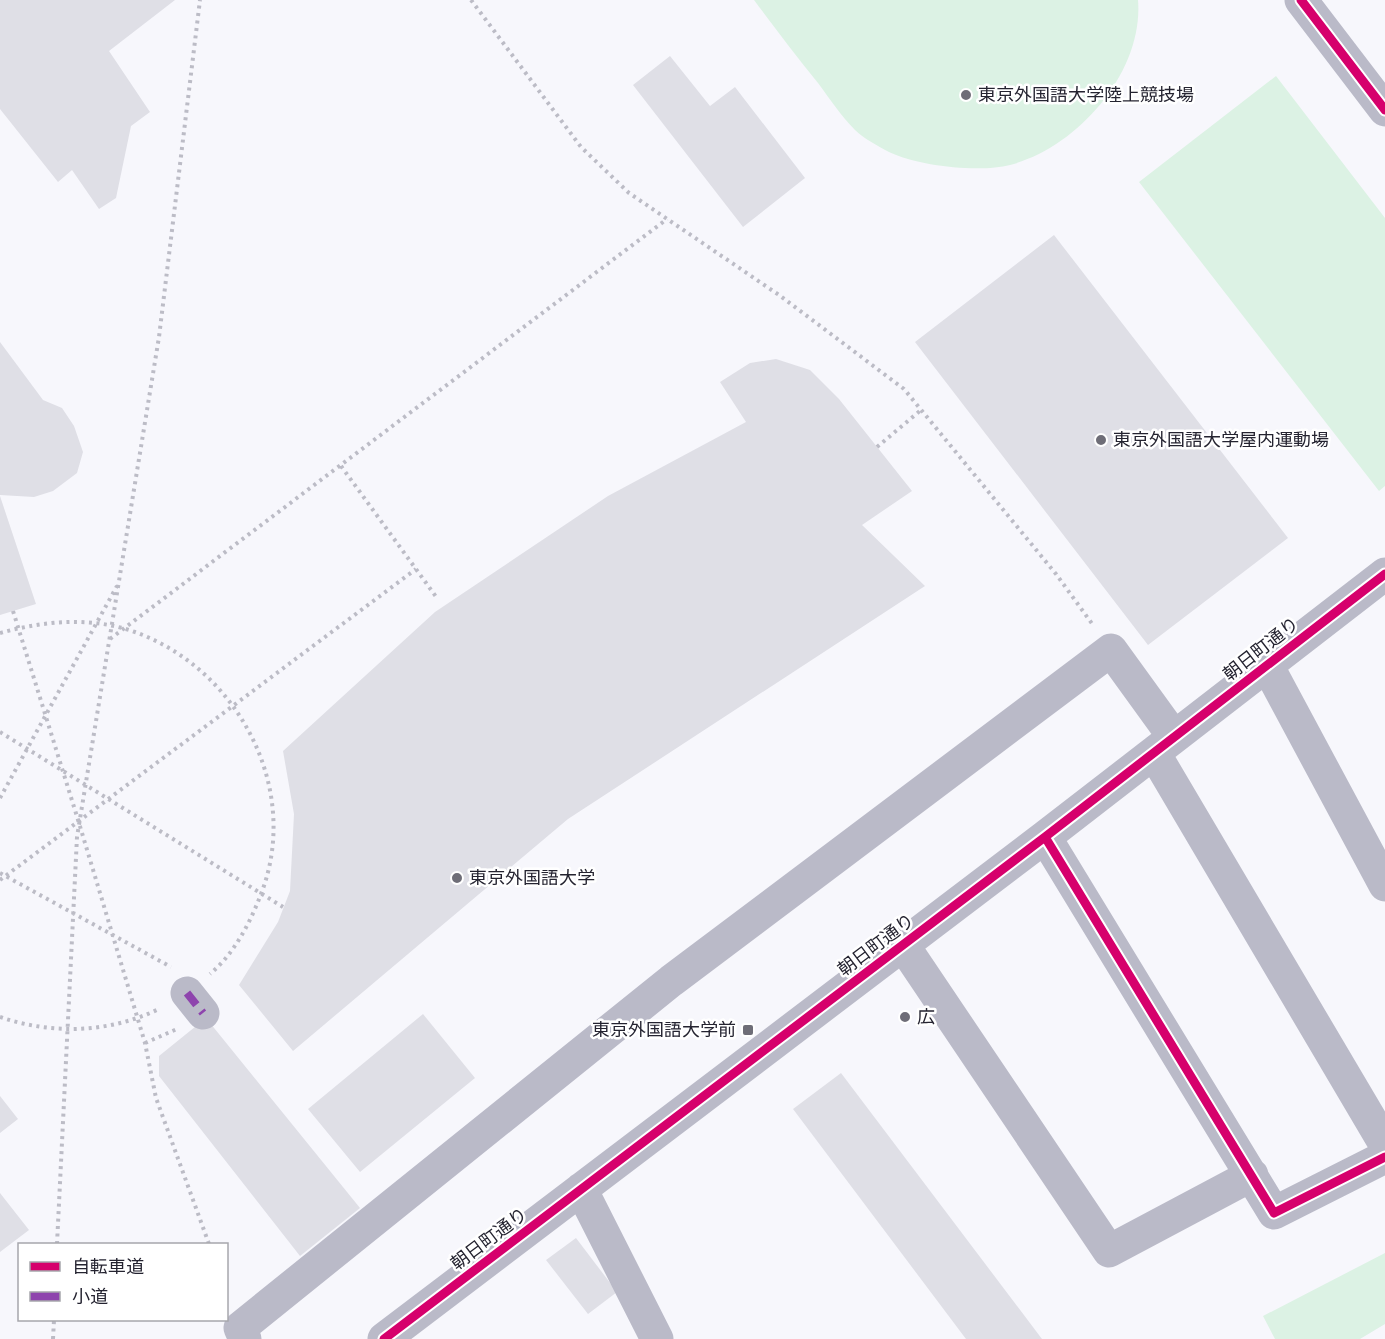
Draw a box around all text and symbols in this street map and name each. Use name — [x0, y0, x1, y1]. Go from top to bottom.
place label: 東京外国語大学陸上競技場 — [978, 84, 1194, 105]
marker: 東京外国語大学陸上競技場 — [959, 88, 973, 102]
place label: 東京外国語大学屋内運動場 — [1113, 429, 1329, 450]
marker: 東京外国語大学屋内運動場 — [1094, 433, 1108, 447]
street label: 朝日町通り — [1219, 613, 1303, 685]
place label: 東京外国語大学 — [469, 867, 595, 888]
marker: 東京外国語大学 — [450, 871, 464, 885]
street label: 朝日町通り — [833, 909, 918, 980]
place label: 広 — [917, 1006, 935, 1027]
marker: 広 — [898, 1010, 912, 1024]
place label: 東京外国語大学前 — [592, 1019, 736, 1040]
marker: 東京外国語大学前 — [741, 1023, 755, 1037]
street label: 朝日町通り — [446, 1203, 531, 1274]
legend — [18, 1243, 228, 1321]
text: 自転車道 — [72, 1256, 144, 1277]
text: 小道 — [72, 1286, 108, 1307]

